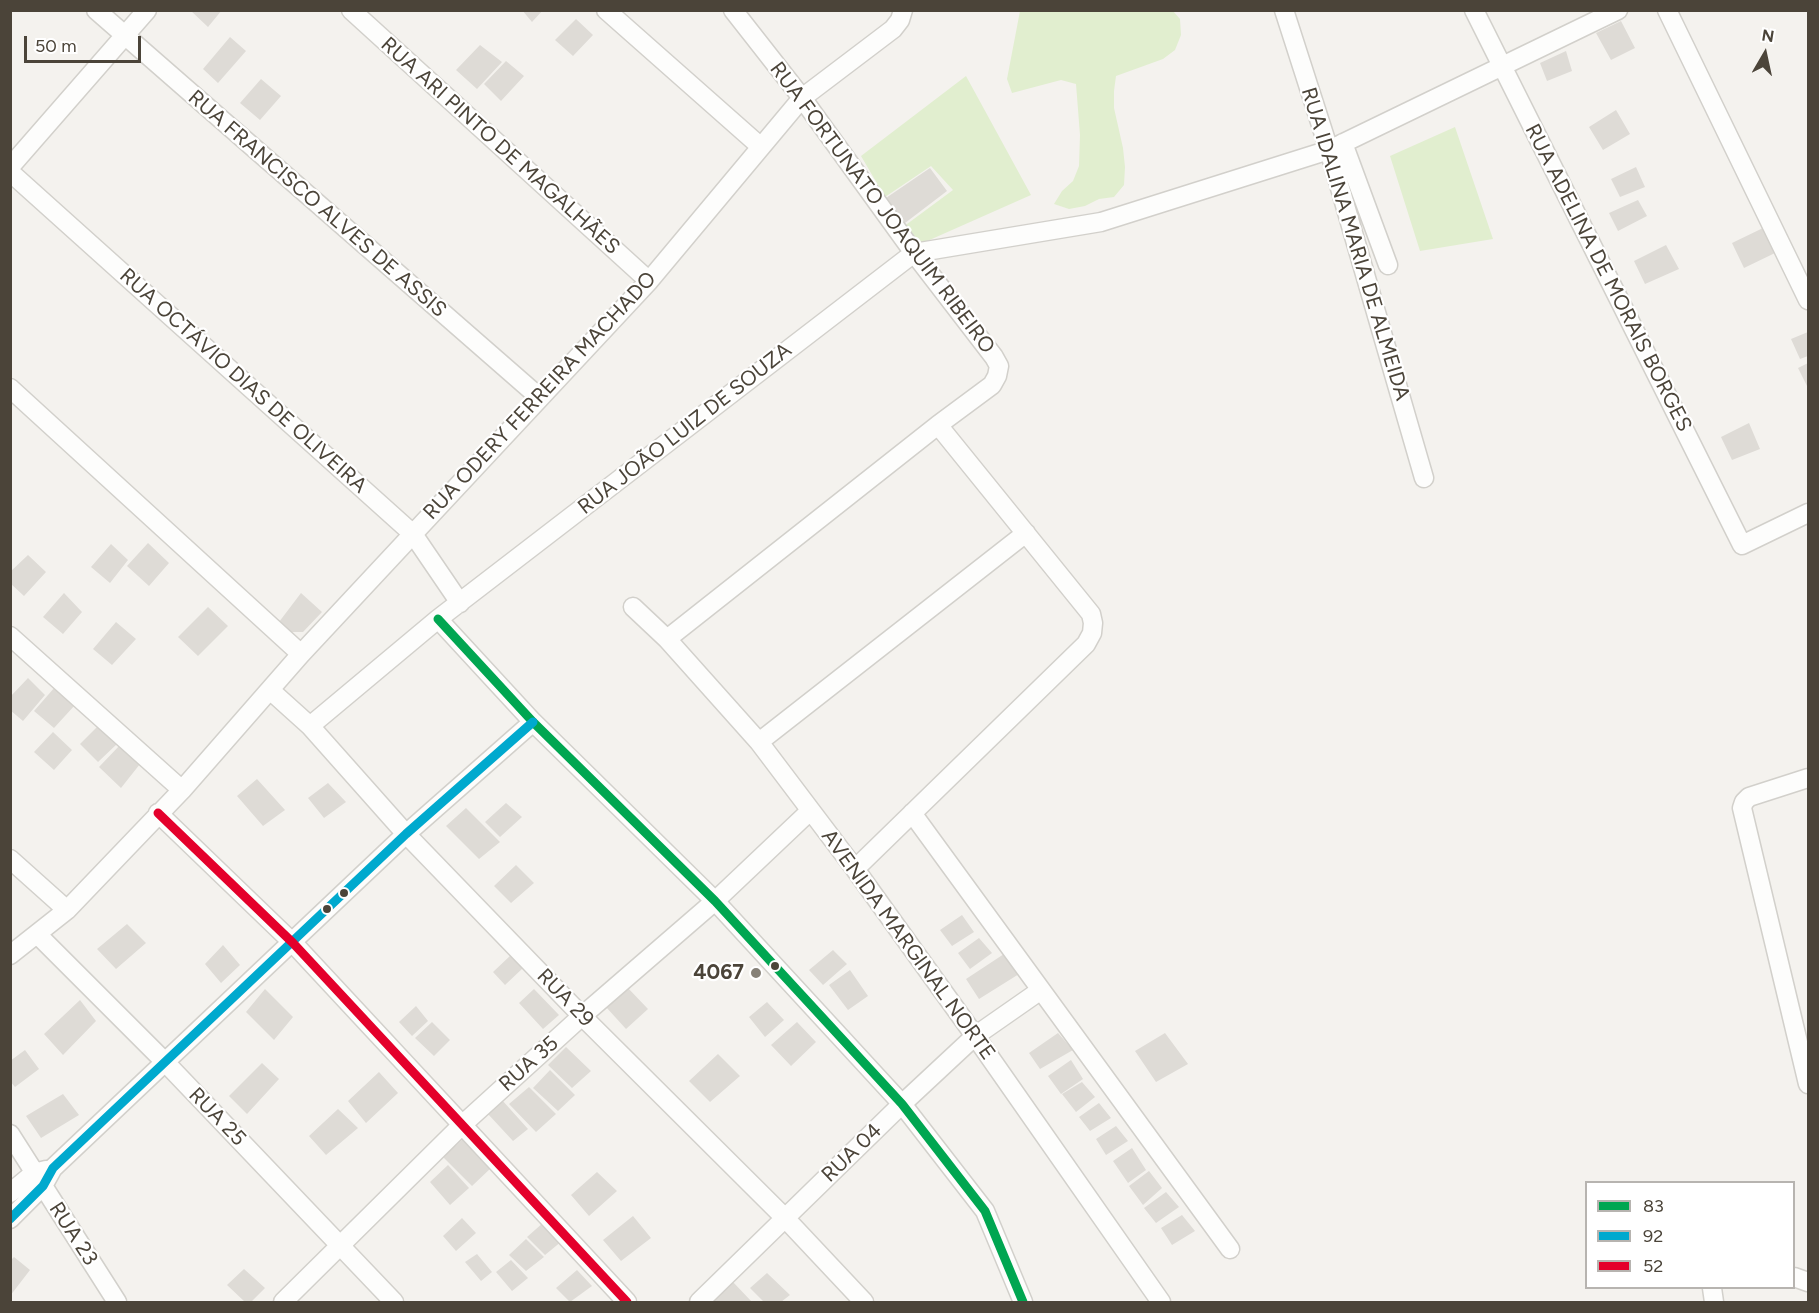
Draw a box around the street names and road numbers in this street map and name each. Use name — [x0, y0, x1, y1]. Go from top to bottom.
street label: RUA ARI PINTO DE MAGALHÃES — [375, 32, 625, 260]
street label: RUA FORTUNATO JOAQUIM RIBEIRO — [764, 57, 1000, 359]
street label: RUA IDALINA MARIA DE ALMEIDA — [1295, 84, 1415, 404]
street label: RUA FRANCISCO ALVES DE ASSIS — [183, 85, 451, 323]
street label: RUA ADELINA DE MORAIS BORGES — [1519, 120, 1697, 436]
street label: RUA OCTÁVIO DIAS DE OLIVEIRA — [114, 263, 372, 499]
street label: RUA ODERY FERREIRA MACHADO — [418, 267, 662, 525]
street label: RUA JOÃO LUIZ DE SOUZA — [573, 338, 797, 520]
street label: AVENIDA MARGINAL NORTE — [816, 825, 1000, 1065]
street label: RUA 29 — [531, 964, 599, 1032]
street label: RUA 35 — [494, 1031, 564, 1097]
street label: RUA 25 — [183, 1083, 251, 1151]
street label: RUA 04 — [817, 1118, 887, 1188]
street label: RUA 23 — [43, 1198, 103, 1270]

